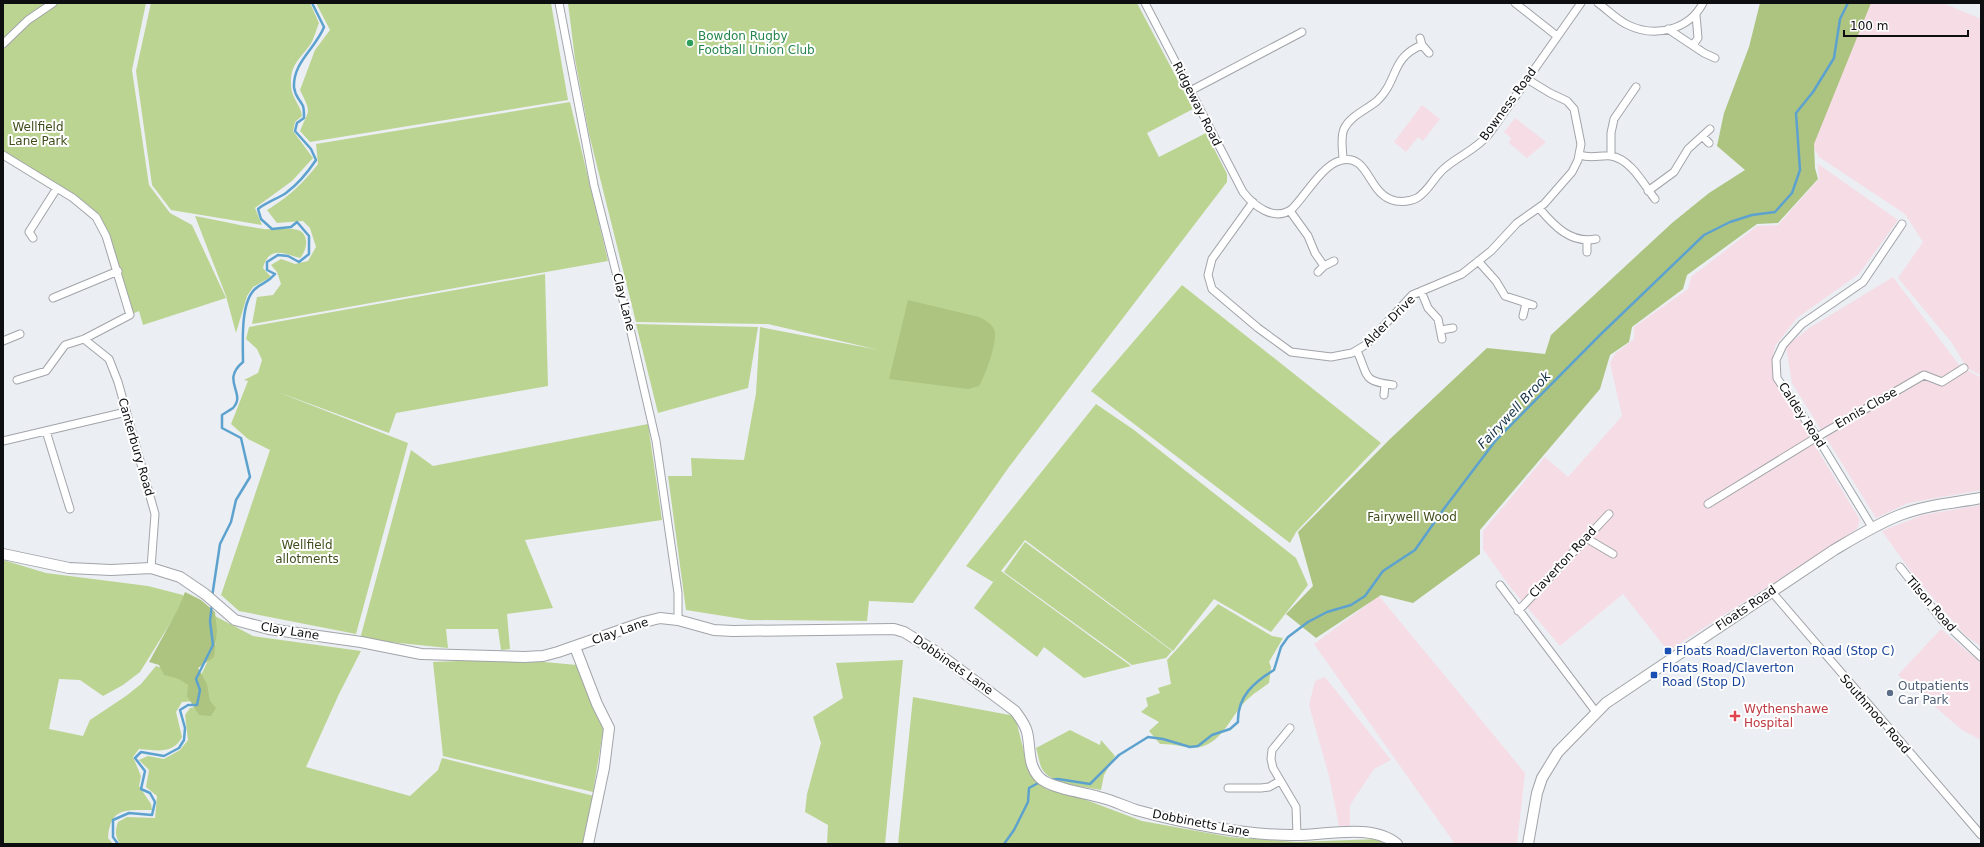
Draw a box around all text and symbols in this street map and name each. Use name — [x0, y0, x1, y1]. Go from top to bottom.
scale bar — [1844, 12, 1968, 38]
text: 100 m — [1850, 19, 1888, 33]
place label: Bowdon Rugby Football Union Club — [698, 29, 815, 57]
marker: Bowdon Rugby Football Union Club — [685, 38, 695, 48]
street label: Ridgeway Road — [1170, 60, 1224, 148]
street label: Bowness Road — [1477, 65, 1539, 143]
park label: Wellfield Lane Park — [9, 120, 67, 148]
street label: Clay Lane — [610, 272, 638, 332]
street label: Alder Drive — [1360, 292, 1418, 350]
water label: Fairywell Brook — [1474, 368, 1554, 452]
street label: Caldey Road — [1776, 380, 1828, 450]
street label: Ennis Close — [1833, 385, 1899, 431]
street label: Canterbury Road — [115, 396, 157, 498]
park label: Fairywell Wood — [1367, 510, 1457, 524]
street label: Claverton Road — [1526, 524, 1600, 600]
park label: Wellfield allotments — [275, 538, 339, 566]
street label: Tilson Road — [1903, 573, 1959, 635]
street label: Floats Road — [1713, 583, 1779, 633]
street label: Clay Lane — [590, 615, 650, 647]
street label: Clay Lane — [260, 619, 320, 643]
street label: Dobbinets Lane — [911, 632, 995, 698]
place label: Floats Road/Claverton Road (Stop C) — [1676, 644, 1895, 658]
marker: Floats Road/Claverton Road (Stop C) — [1663, 646, 1673, 656]
place label: Floats Road/Claverton Road (Stop D) — [1662, 661, 1794, 689]
marker: Floats Road/Claverton Road (Stop D) — [1649, 670, 1659, 680]
street label: Southmoor Road — [1837, 672, 1913, 756]
place label: Outpatients Car Park — [1898, 679, 1969, 707]
marker: Outpatients Car Park — [1885, 688, 1895, 698]
place label: Wythenshawe Hospital — [1744, 702, 1828, 730]
marker: Wythenshawe Hospital — [1729, 710, 1741, 722]
street label: Dobbinetts Lane — [1151, 807, 1251, 839]

